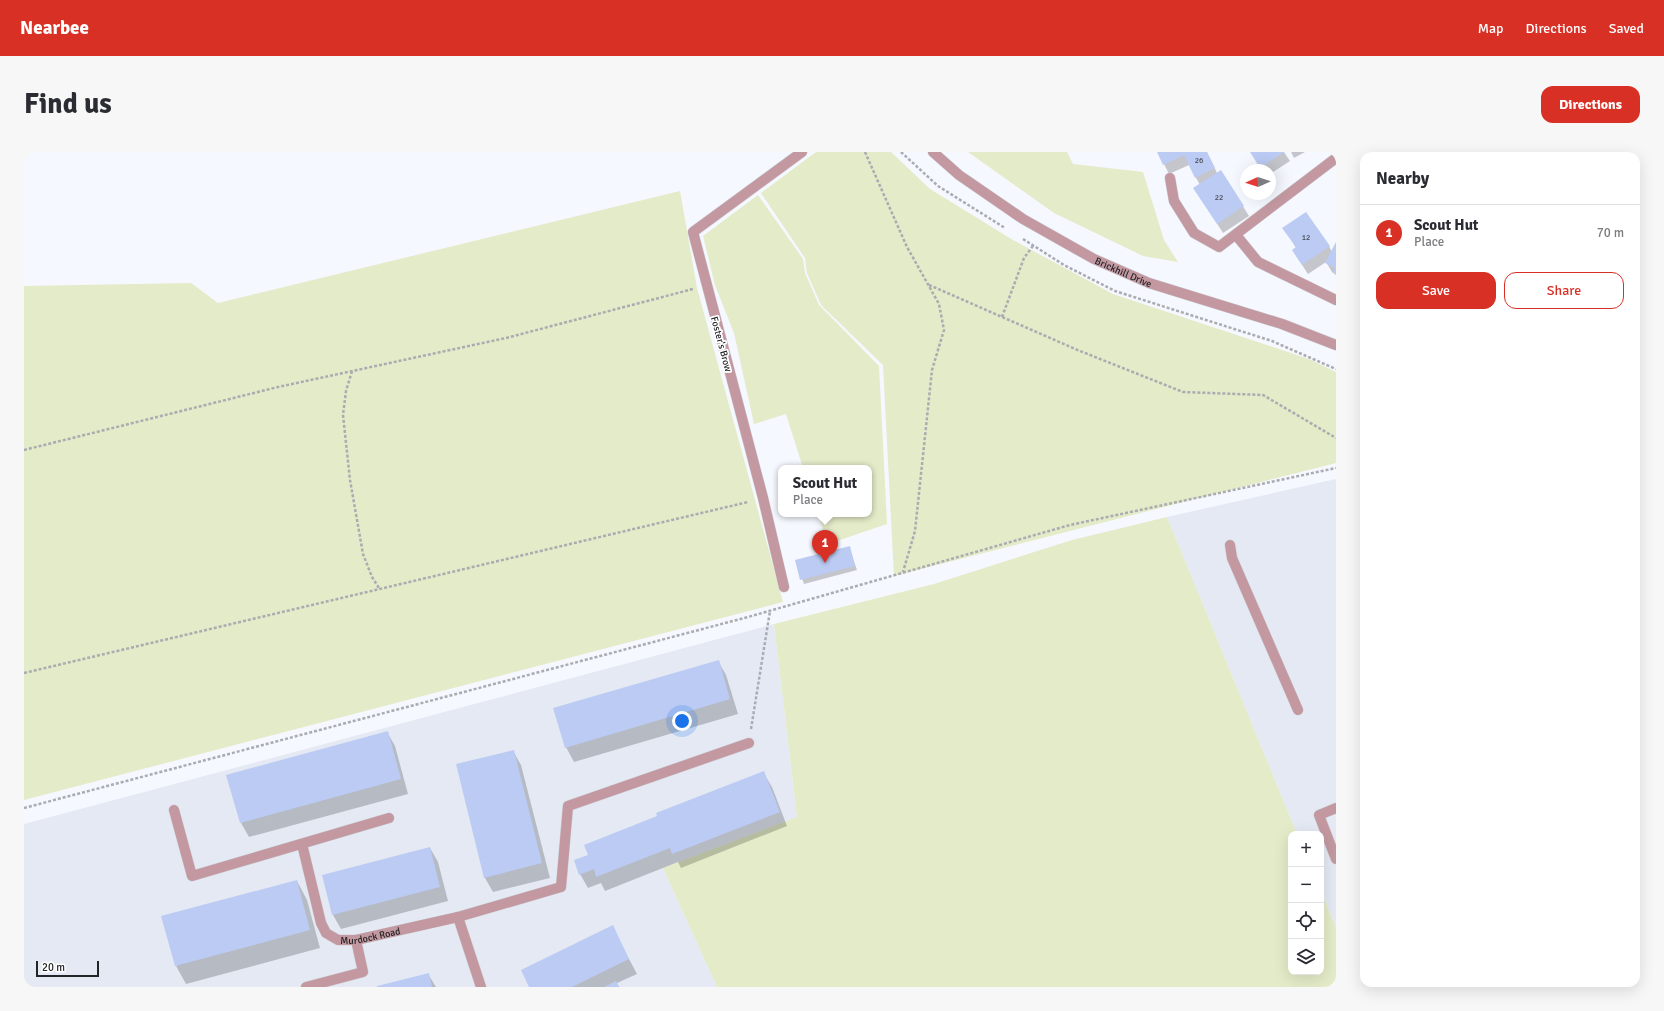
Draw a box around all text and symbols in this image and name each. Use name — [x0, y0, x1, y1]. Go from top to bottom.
text: Nearbee — [20, 16, 89, 40]
text: Map — [1478, 20, 1504, 37]
text: Directions — [1526, 20, 1587, 37]
text: Saved — [1609, 20, 1644, 37]
button: Directions — [1541, 86, 1640, 123]
text: Find us — [24, 87, 112, 121]
house number: 26 — [1195, 155, 1203, 165]
north arrow — [1240, 164, 1276, 200]
text: Nearby — [1376, 168, 1429, 189]
house number: 22 — [1215, 192, 1223, 202]
text: Scout Hut — [1414, 216, 1479, 234]
text: 1 — [1385, 225, 1393, 241]
text: 70 m — [1597, 225, 1624, 241]
house number: 12 — [1302, 232, 1310, 242]
text: Place — [1414, 234, 1444, 250]
street label: Brickhill Drive — [1093, 255, 1153, 290]
button: Save — [1376, 272, 1496, 309]
button: Share — [1504, 272, 1624, 309]
street label: Foster's Brow — [708, 315, 734, 374]
popup — [778, 465, 872, 517]
text: Scout Hut — [793, 474, 857, 492]
text: Place — [793, 492, 823, 508]
pin: 1 — [812, 530, 838, 563]
your location — [672, 711, 692, 731]
map controls — [1288, 831, 1324, 975]
button: + — [1288, 831, 1324, 867]
button: − — [1288, 867, 1324, 903]
button: locate — [1288, 903, 1324, 939]
street label: Murdock Road — [340, 925, 402, 947]
button: layers — [1288, 939, 1324, 975]
scale bar — [36, 959, 99, 978]
text: 20 m — [42, 961, 65, 974]

